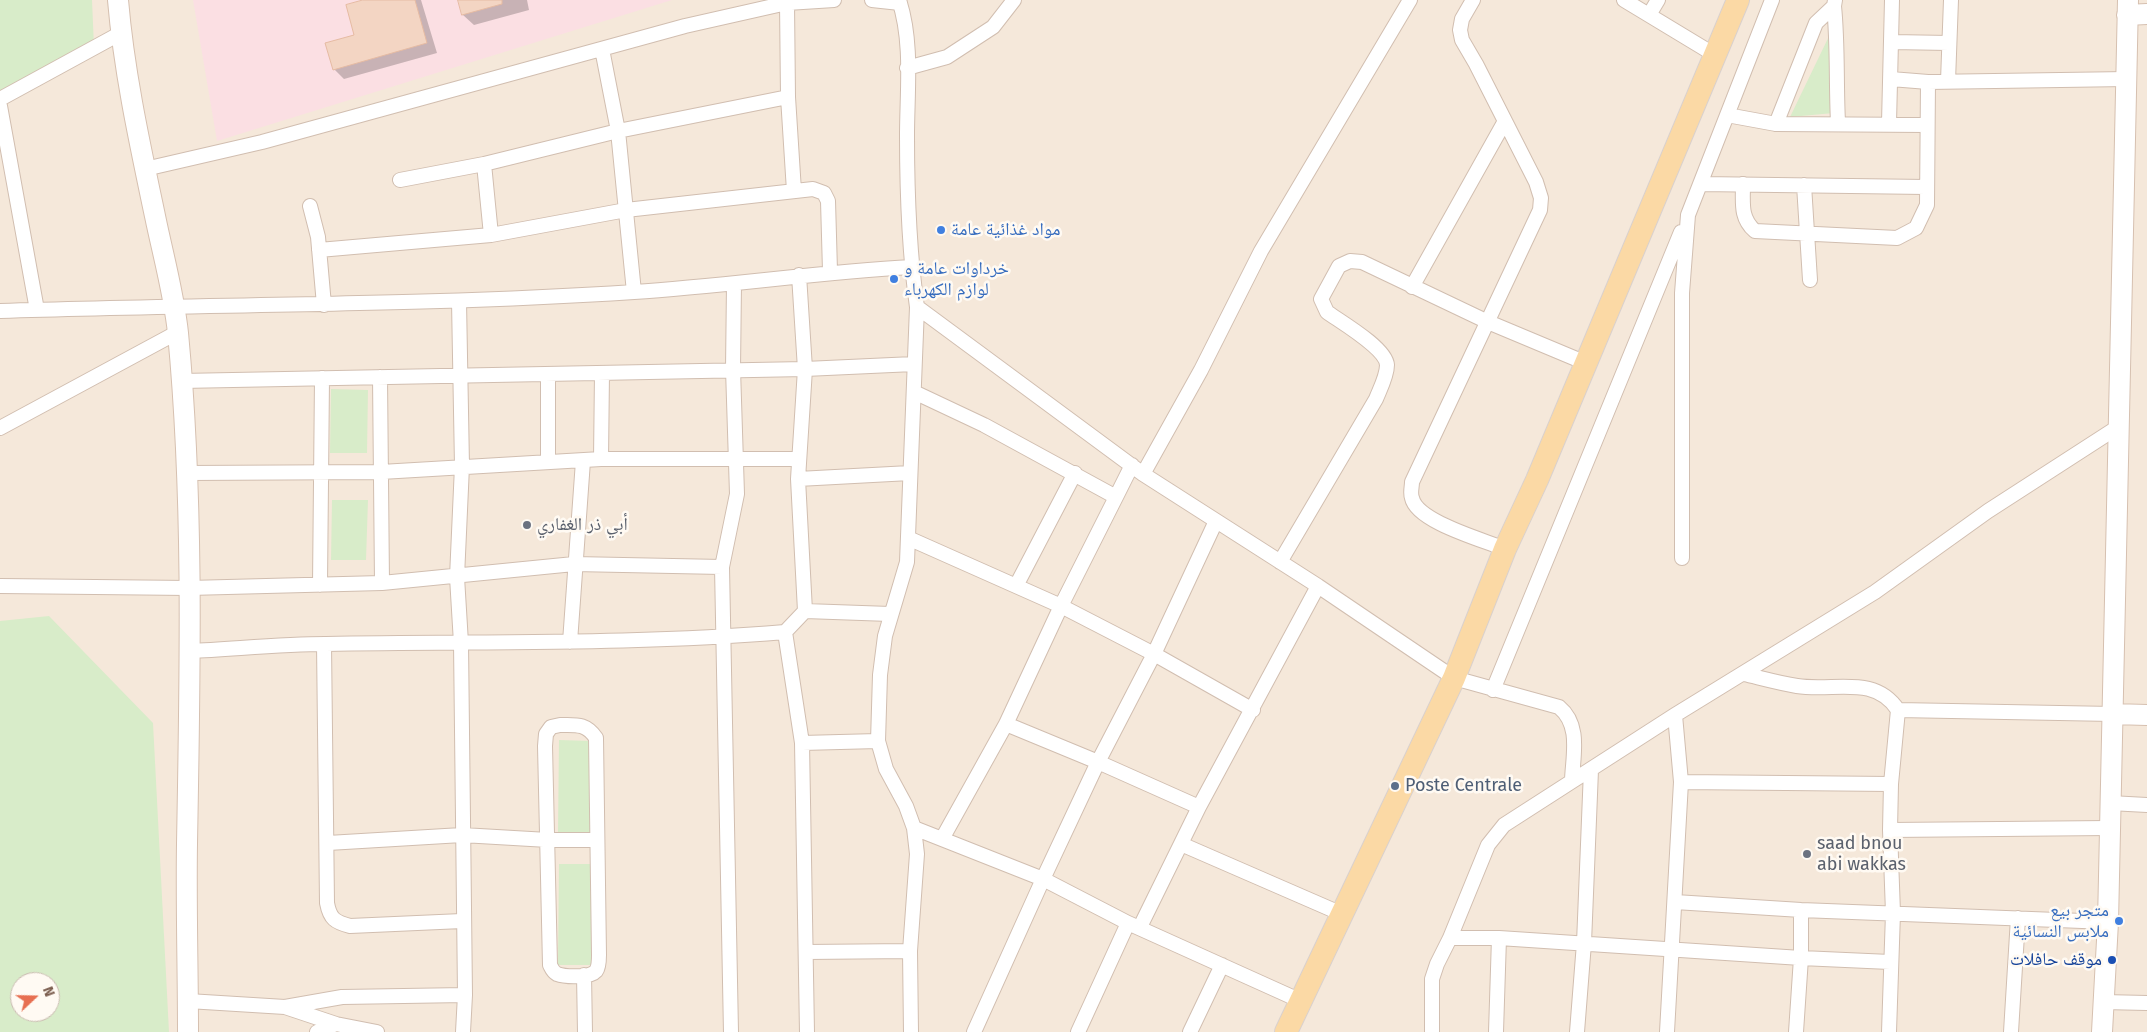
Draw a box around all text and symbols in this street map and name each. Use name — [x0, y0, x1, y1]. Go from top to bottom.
place label: مواد غذائية عامة — [951, 219, 1060, 241]
marker: مواد غذائية عامة — [935, 224, 947, 236]
place label: خرداوات عامة و لوازم الكهرباء — [904, 258, 1009, 300]
marker: خرداوات عامة و لوازم الكهرباء — [888, 273, 900, 285]
place label: أبي ذر الغفاري — [537, 514, 628, 536]
marker: أبي ذر الغفاري — [521, 519, 533, 531]
place label: Poste Centrale — [1405, 775, 1522, 797]
marker: Poste Centrale — [1389, 780, 1401, 792]
place label: saad bnou abi wakkas — [1817, 833, 1906, 876]
marker: saad bnou abi wakkas — [1801, 848, 1813, 860]
place label: متجر بيع ملابس النسائية — [2012, 900, 2109, 942]
marker: متجر بيع ملابس النسائية — [2113, 915, 2125, 927]
place label: موقف حافلات — [2010, 949, 2102, 971]
marker: موقف حافلات — [2106, 954, 2118, 966]
north arrow — [10, 972, 60, 1022]
text: N — [39, 984, 58, 999]

